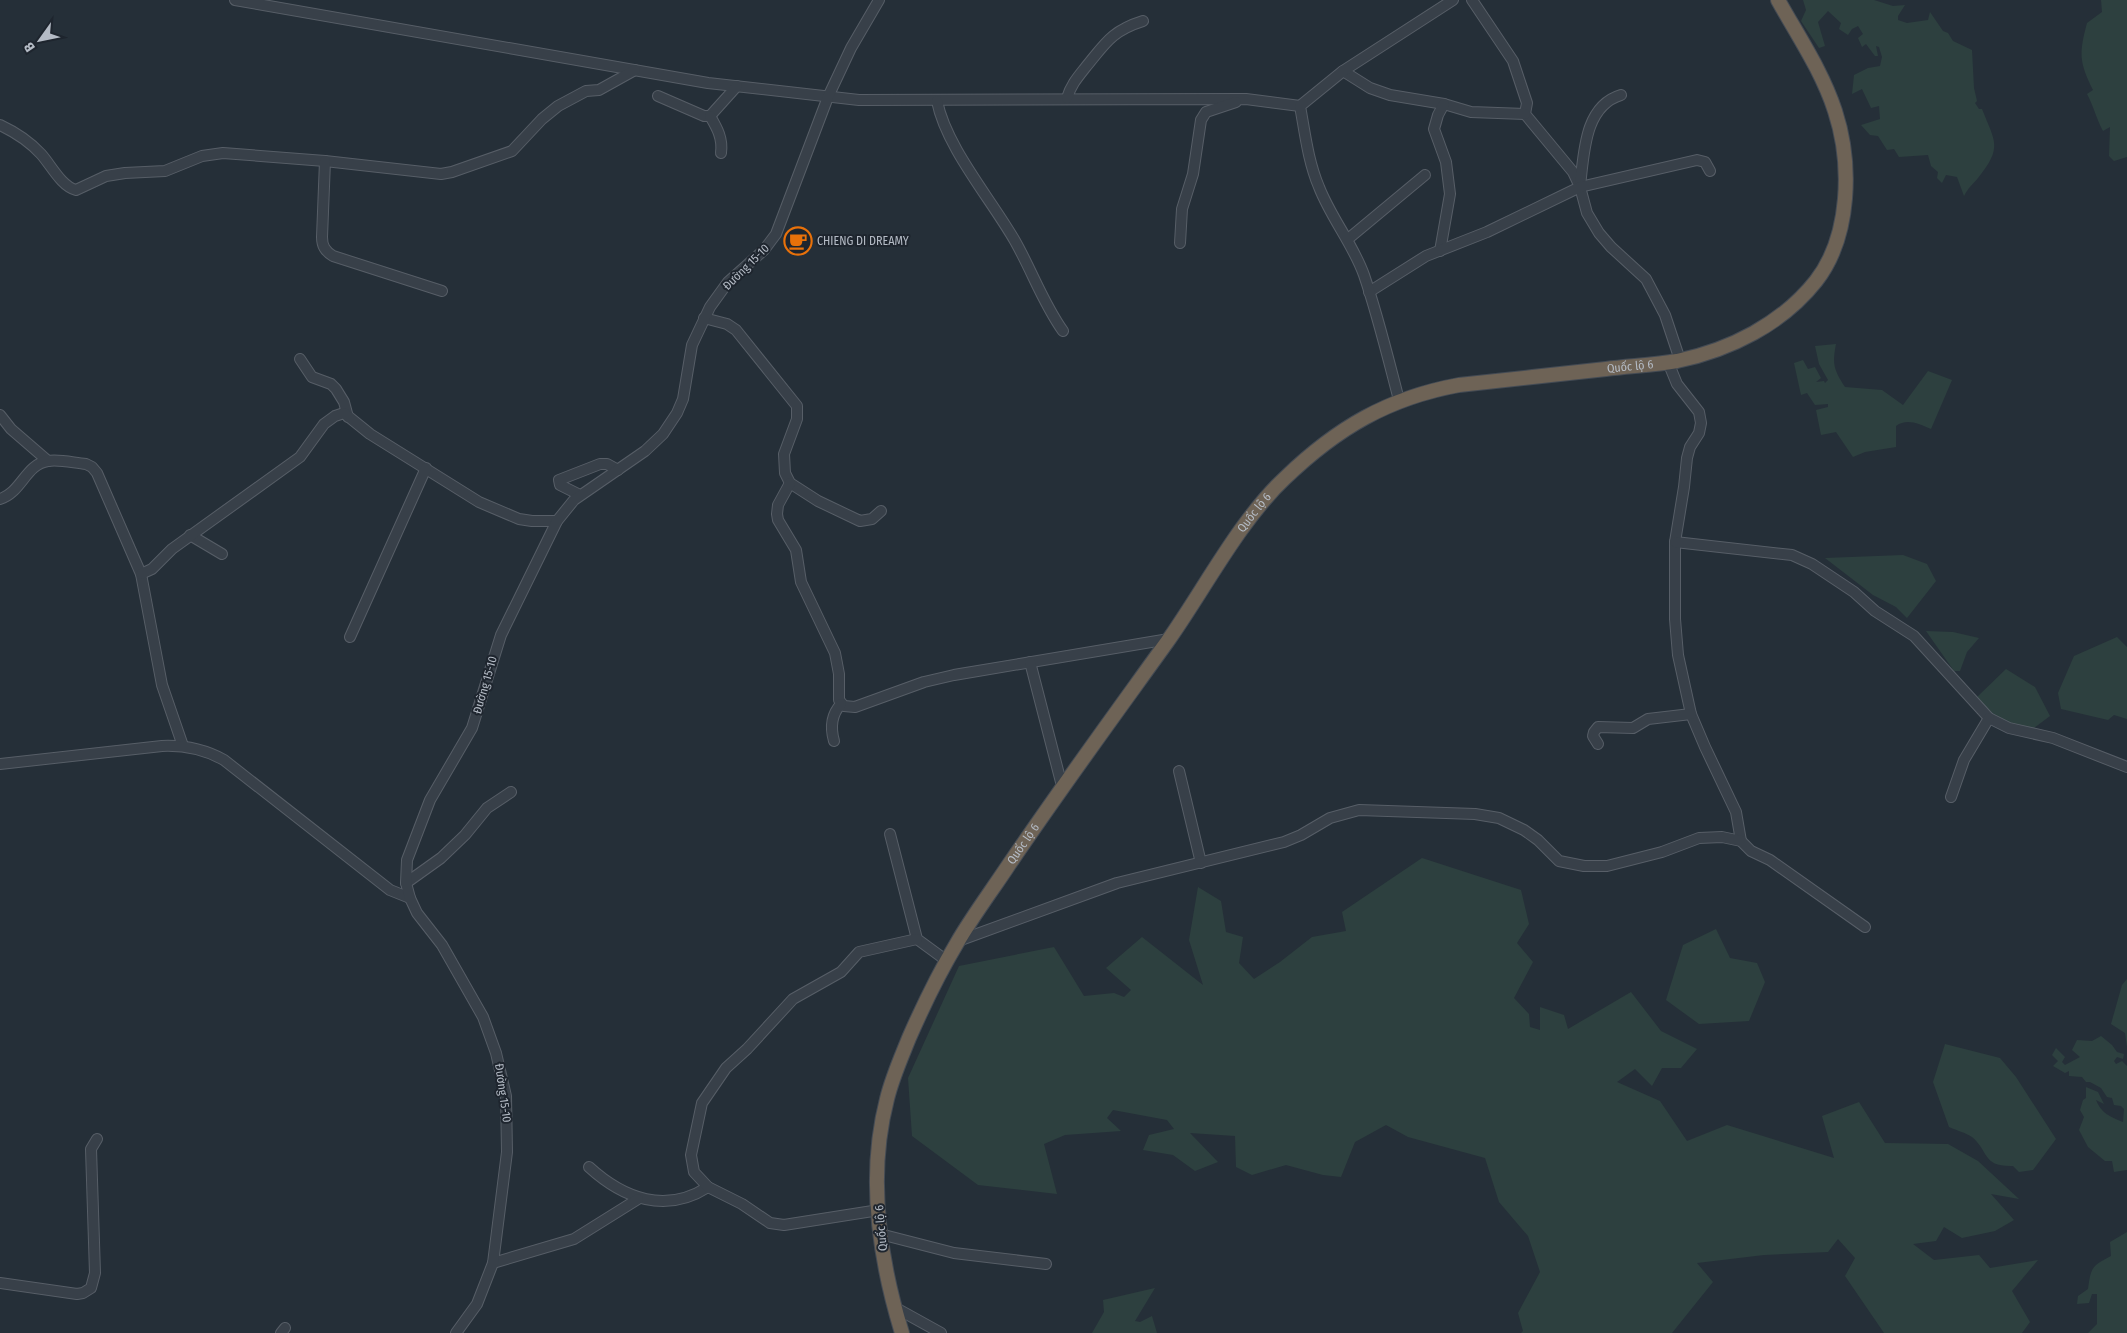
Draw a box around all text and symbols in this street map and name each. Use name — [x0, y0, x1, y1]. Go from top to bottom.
north arrow — [15, 15, 65, 65]
text: B — [20, 39, 39, 55]
cafe icon: CHIENG DI DREAMY — [783, 226, 813, 256]
place label: CHIENG DI DREAMY — [817, 234, 909, 248]
street label: Đường 15-10 — [720, 241, 772, 293]
street label: Quốc lộ 6 — [1606, 357, 1654, 376]
street label: Quốc lộ 6 — [1234, 490, 1274, 535]
street label: Đường 15-10 — [470, 654, 500, 716]
street label: Quốc lộ 6 — [1004, 821, 1042, 867]
street label: Đường 15-10 — [492, 1063, 514, 1123]
street label: Quốc lộ 6 — [871, 1204, 890, 1252]

